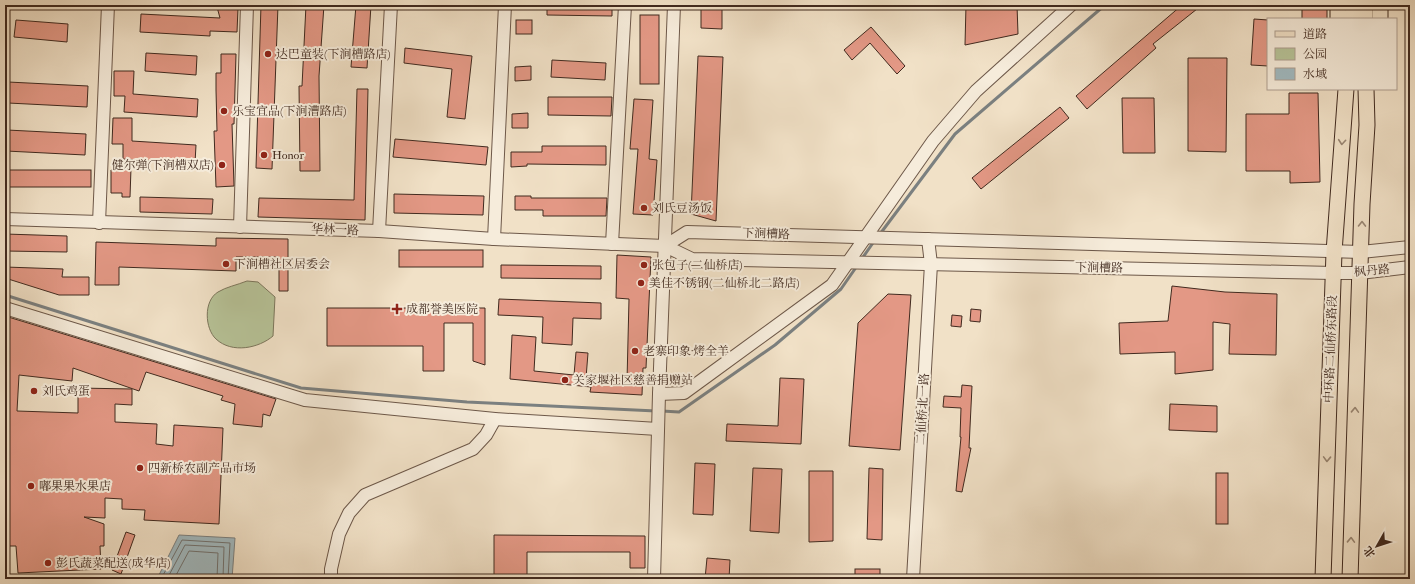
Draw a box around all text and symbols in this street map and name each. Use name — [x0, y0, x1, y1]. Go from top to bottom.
legend — [1267, 18, 1397, 90]
text: 道路 — [1303, 27, 1327, 42]
place label: 达巴童装(下涧槽路店) — [276, 47, 391, 62]
text: 公园 — [1303, 47, 1327, 62]
marker: 达巴童装(下涧槽路店) — [263, 49, 273, 59]
text: 水域 — [1303, 67, 1327, 82]
place label: 乐宝宜品(下涧漕路店) — [232, 104, 347, 119]
marker: 乐宝宜品(下涧漕路店) — [219, 106, 229, 116]
one-way arrow — [1337, 139, 1346, 145]
place label: Honor — [272, 148, 304, 163]
marker: Honor — [259, 150, 269, 160]
place label: 健尔弹(下涧槽双店) — [111, 158, 214, 173]
marker: 健尔弹(下涧槽双店) — [217, 160, 227, 170]
place label: 刘氏豆汤饭 — [652, 201, 712, 216]
marker: 刘氏豆汤饭 — [639, 203, 649, 213]
one-way arrow — [1357, 221, 1366, 227]
street label: 华林一路 — [311, 222, 359, 238]
street label: 下涧槽路 — [742, 226, 790, 242]
place label: 下涧槽社区居委会 — [234, 257, 330, 272]
place label: 张包子(二仙桥店) — [652, 258, 743, 273]
marker: 下涧槽社区居委会 — [221, 259, 231, 269]
marker: 张包子(二仙桥店) — [639, 260, 649, 270]
street label: 下涧槽路 — [1075, 260, 1123, 276]
street label: 枫丹路 — [1353, 262, 1391, 280]
place label: 美佳不锈钢(二仙桥北二路店) — [649, 276, 800, 291]
marker: 美佳不锈钢(二仙桥北二路店) — [636, 278, 646, 288]
street label: 中环路二仙桥东路段 — [1322, 295, 1340, 403]
place label: 成都誉美医院 — [406, 302, 478, 317]
marker: 成都誉美医院 — [391, 303, 403, 315]
place label: 老寨印象·烤全羊 — [643, 344, 729, 359]
marker: 老寨印象·烤全羊 — [630, 346, 640, 356]
place label: 关家堰社区慈善捐赠站 — [573, 373, 693, 388]
street label: 二仙桥北一路 — [914, 373, 932, 445]
marker: 关家堰社区慈善捐赠站 — [560, 375, 570, 385]
place label: 刘氏鸡蛋 — [42, 384, 90, 399]
marker: 刘氏鸡蛋 — [29, 386, 39, 396]
one-way arrow — [1351, 407, 1359, 413]
one-way arrow — [1323, 456, 1332, 462]
place label: 四新桥农副产品市场 — [148, 461, 256, 476]
marker: 四新桥农副产品市场 — [135, 463, 145, 473]
place label: 嘟果果水果店 — [39, 479, 111, 494]
marker: 嘟果果水果店 — [26, 481, 36, 491]
north arrow — [1357, 526, 1397, 566]
one-way arrow — [1347, 537, 1355, 543]
text: 北 — [1361, 544, 1378, 560]
place label: 彭氏蔬菜配送(成华店) — [56, 556, 171, 571]
marker: 彭氏蔬菜配送(成华店) — [43, 558, 53, 568]

